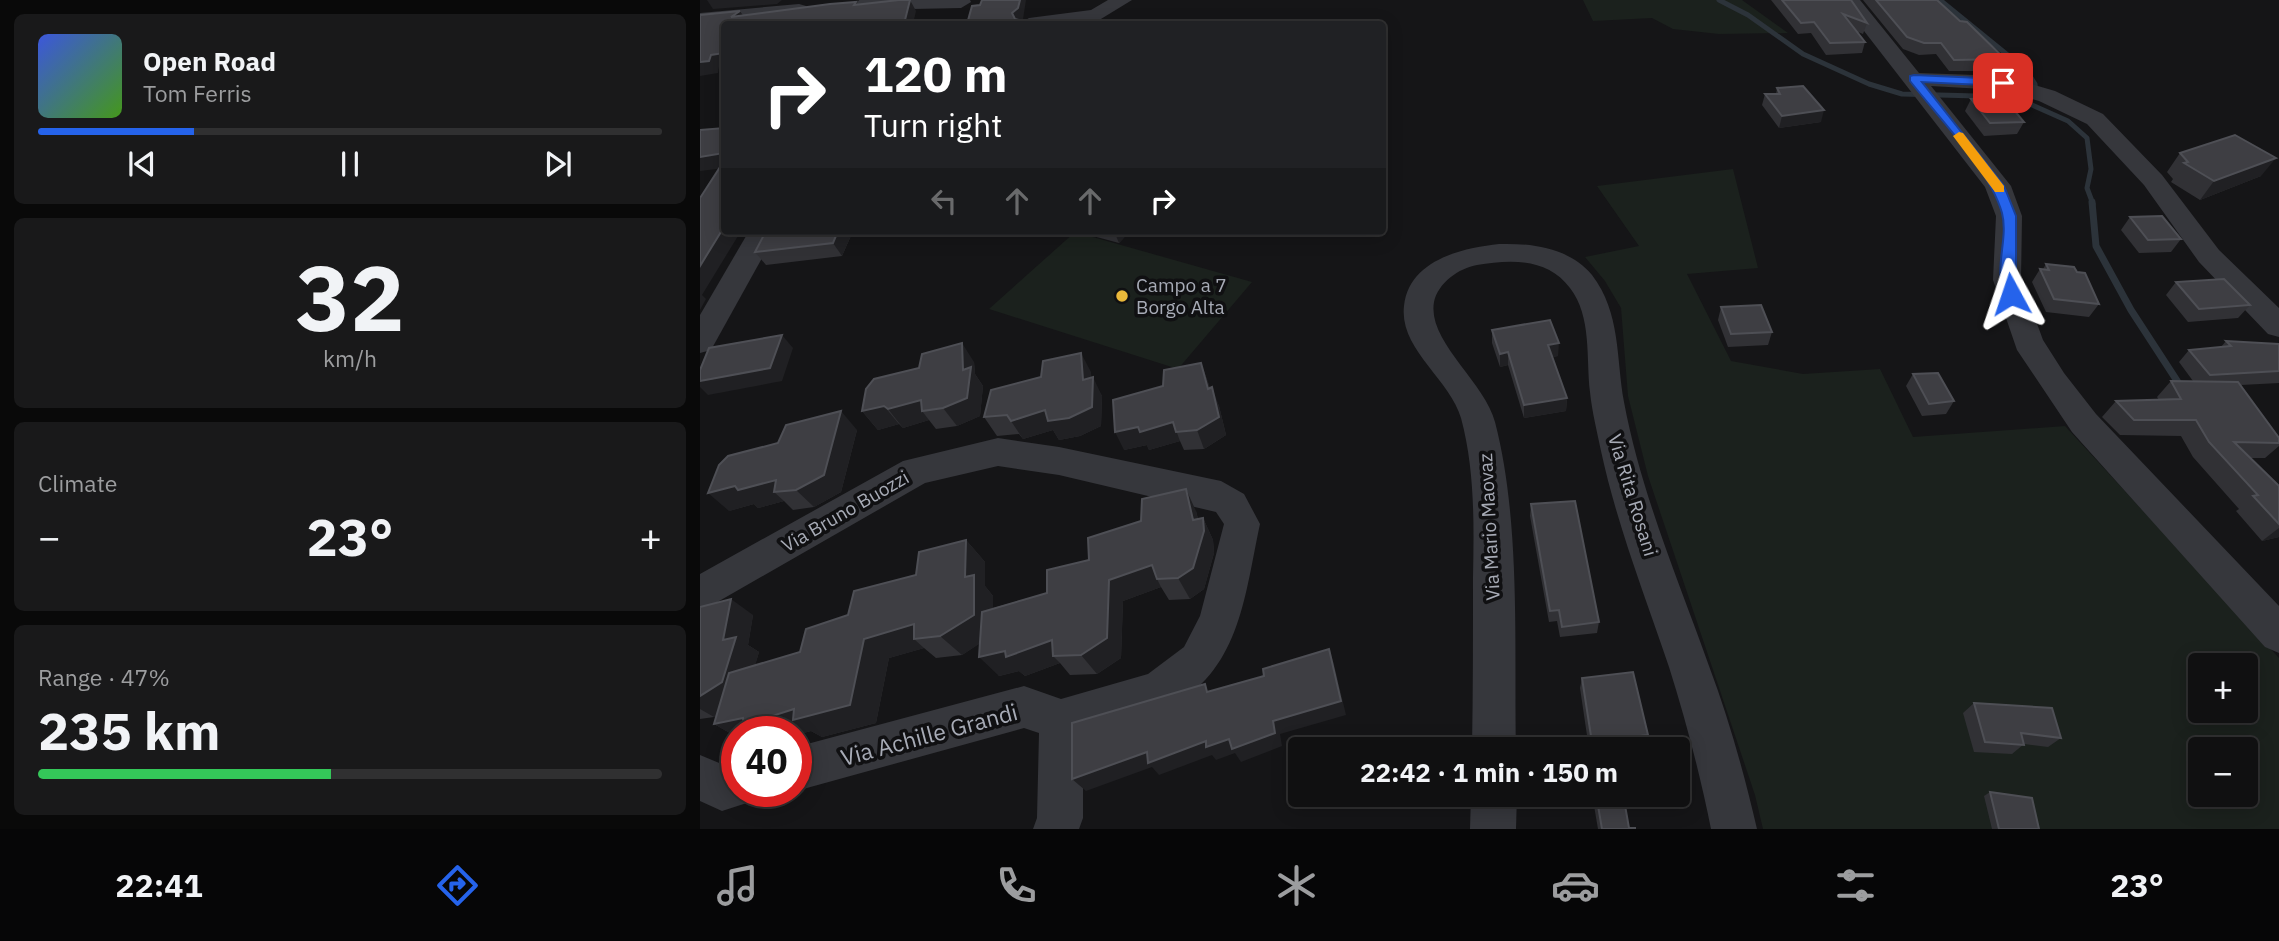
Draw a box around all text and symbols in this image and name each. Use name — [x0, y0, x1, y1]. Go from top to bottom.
text: 120 m — [864, 42, 1008, 105]
text: Open Road — [143, 44, 276, 78]
icon: right — [749, 49, 840, 140]
pin — [1973, 53, 2033, 113]
icon: arrive — [1984, 64, 2022, 102]
text: Tom Ferris — [143, 78, 252, 108]
text: Turn right — [864, 104, 1002, 146]
icon: previous — [123, 145, 161, 183]
icon: pause — [331, 145, 369, 183]
icon: next — [539, 145, 577, 183]
icon: left — [925, 182, 963, 220]
icon: ahead — [998, 182, 1036, 220]
icon: ahead — [1071, 182, 1109, 220]
icon: right — [1144, 182, 1182, 220]
text: 32 — [295, 238, 405, 356]
position arrow — [1974, 257, 2048, 331]
place label: Campo a 7 Borgo Alta — [1136, 273, 1227, 319]
marker: Campo a 7 Borgo Alta — [1114, 288, 1130, 304]
text: km/h — [323, 343, 377, 373]
street label: Via Rita Rosani — [1603, 431, 1663, 559]
street label: Via Mario Maovaz — [1473, 453, 1505, 601]
street label: Via Bruno Buozzi — [777, 465, 913, 557]
text: Climate — [38, 468, 117, 498]
text: 23° — [307, 503, 393, 570]
text: − — [38, 512, 61, 561]
text: + — [639, 512, 662, 561]
map controls — [2188, 653, 2258, 807]
button: + — [2188, 653, 2258, 723]
text: Range · 47% — [38, 662, 170, 692]
street label: Via Achille Grandi — [837, 696, 1021, 772]
text: 235 km — [38, 697, 220, 764]
speed limit sign: 40 — [721, 716, 812, 807]
button: − — [2188, 737, 2258, 807]
text: 22:42 · 1 min · 150 m — [1360, 755, 1618, 789]
icon: directions — [433, 861, 482, 910]
icon: music — [713, 861, 762, 910]
icon: phone — [992, 861, 1041, 910]
icon: climate — [1272, 861, 1321, 910]
icon: car — [1551, 861, 1600, 910]
icon: filters — [1831, 861, 1880, 910]
text: 22:41 — [115, 864, 203, 906]
text: 23° — [2110, 864, 2164, 906]

